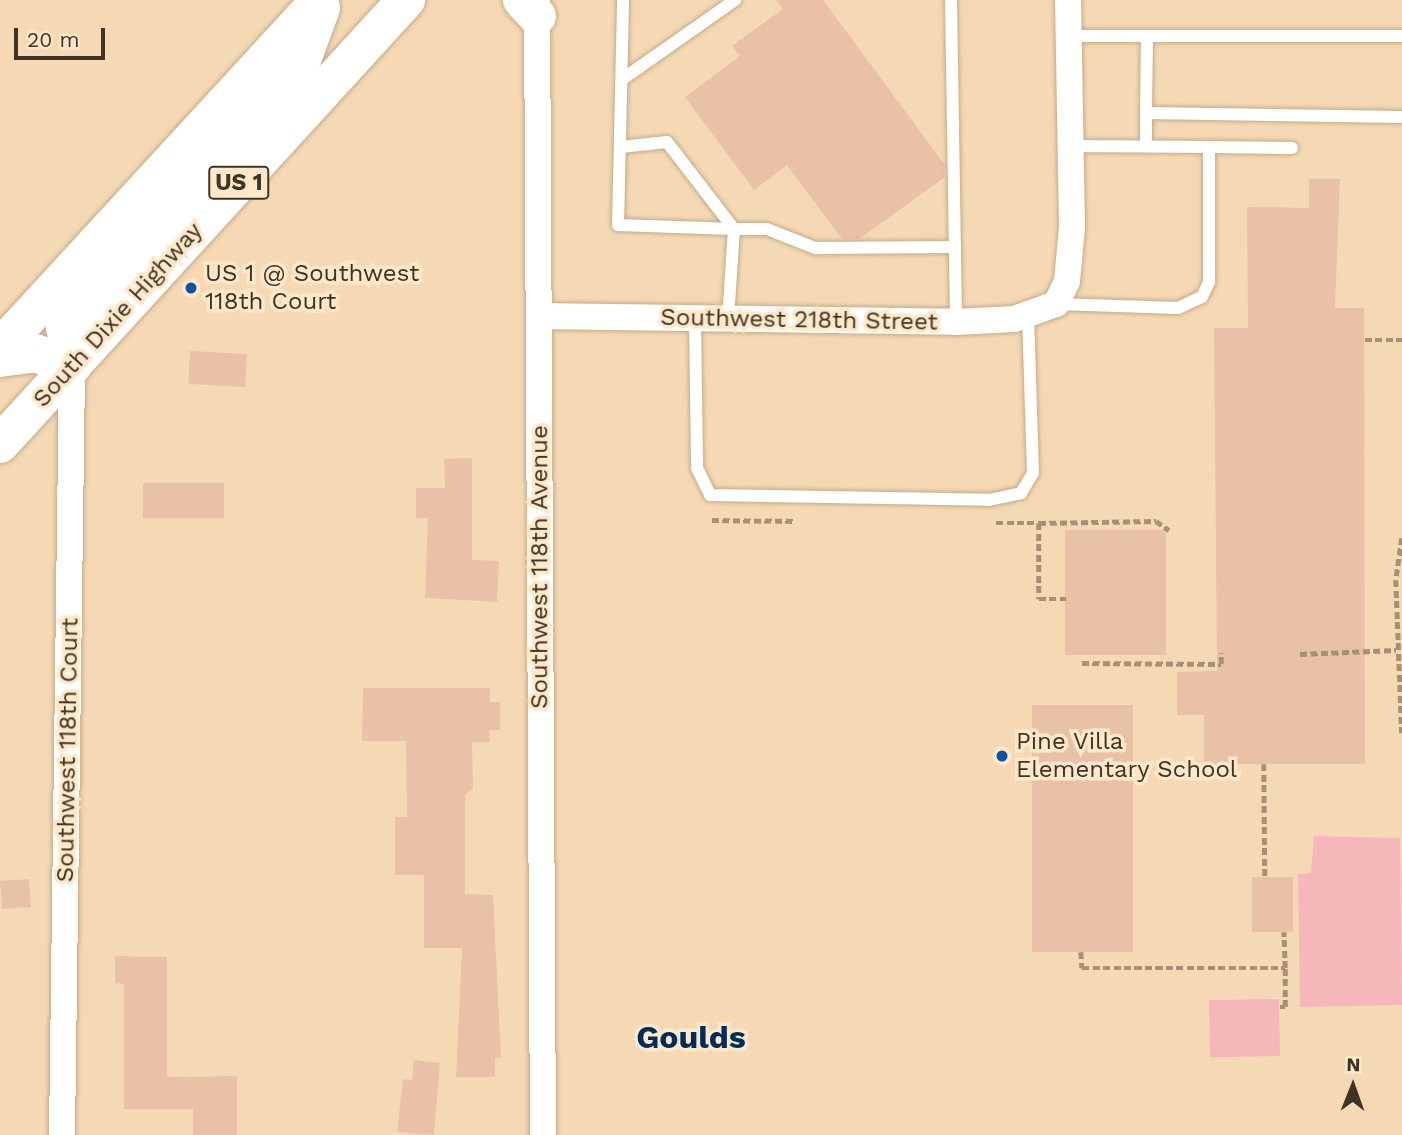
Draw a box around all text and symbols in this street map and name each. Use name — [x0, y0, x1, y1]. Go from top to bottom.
scale bar — [18, 14, 108, 58]
text: 20 m — [27, 27, 79, 52]
road number: US 1 — [208, 164, 270, 202]
street label: South Dixie Highway — [27, 217, 209, 413]
place label: US 1 @ Southwest 118th Court — [205, 260, 420, 316]
marker: US 1 @ Southwest 118th Court — [183, 280, 199, 296]
street label: Southwest 218th Street — [660, 303, 938, 337]
street label: Southwest 118th Avenue — [526, 424, 554, 710]
street label: Southwest 118th Court — [51, 617, 85, 883]
place label: Pine Villa Elementary School — [1016, 728, 1238, 784]
marker: Pine Villa Elementary School — [994, 748, 1010, 764]
district label: Goulds — [636, 1018, 746, 1056]
north arrow — [1318, 1051, 1388, 1121]
text: N — [1346, 1053, 1361, 1076]

